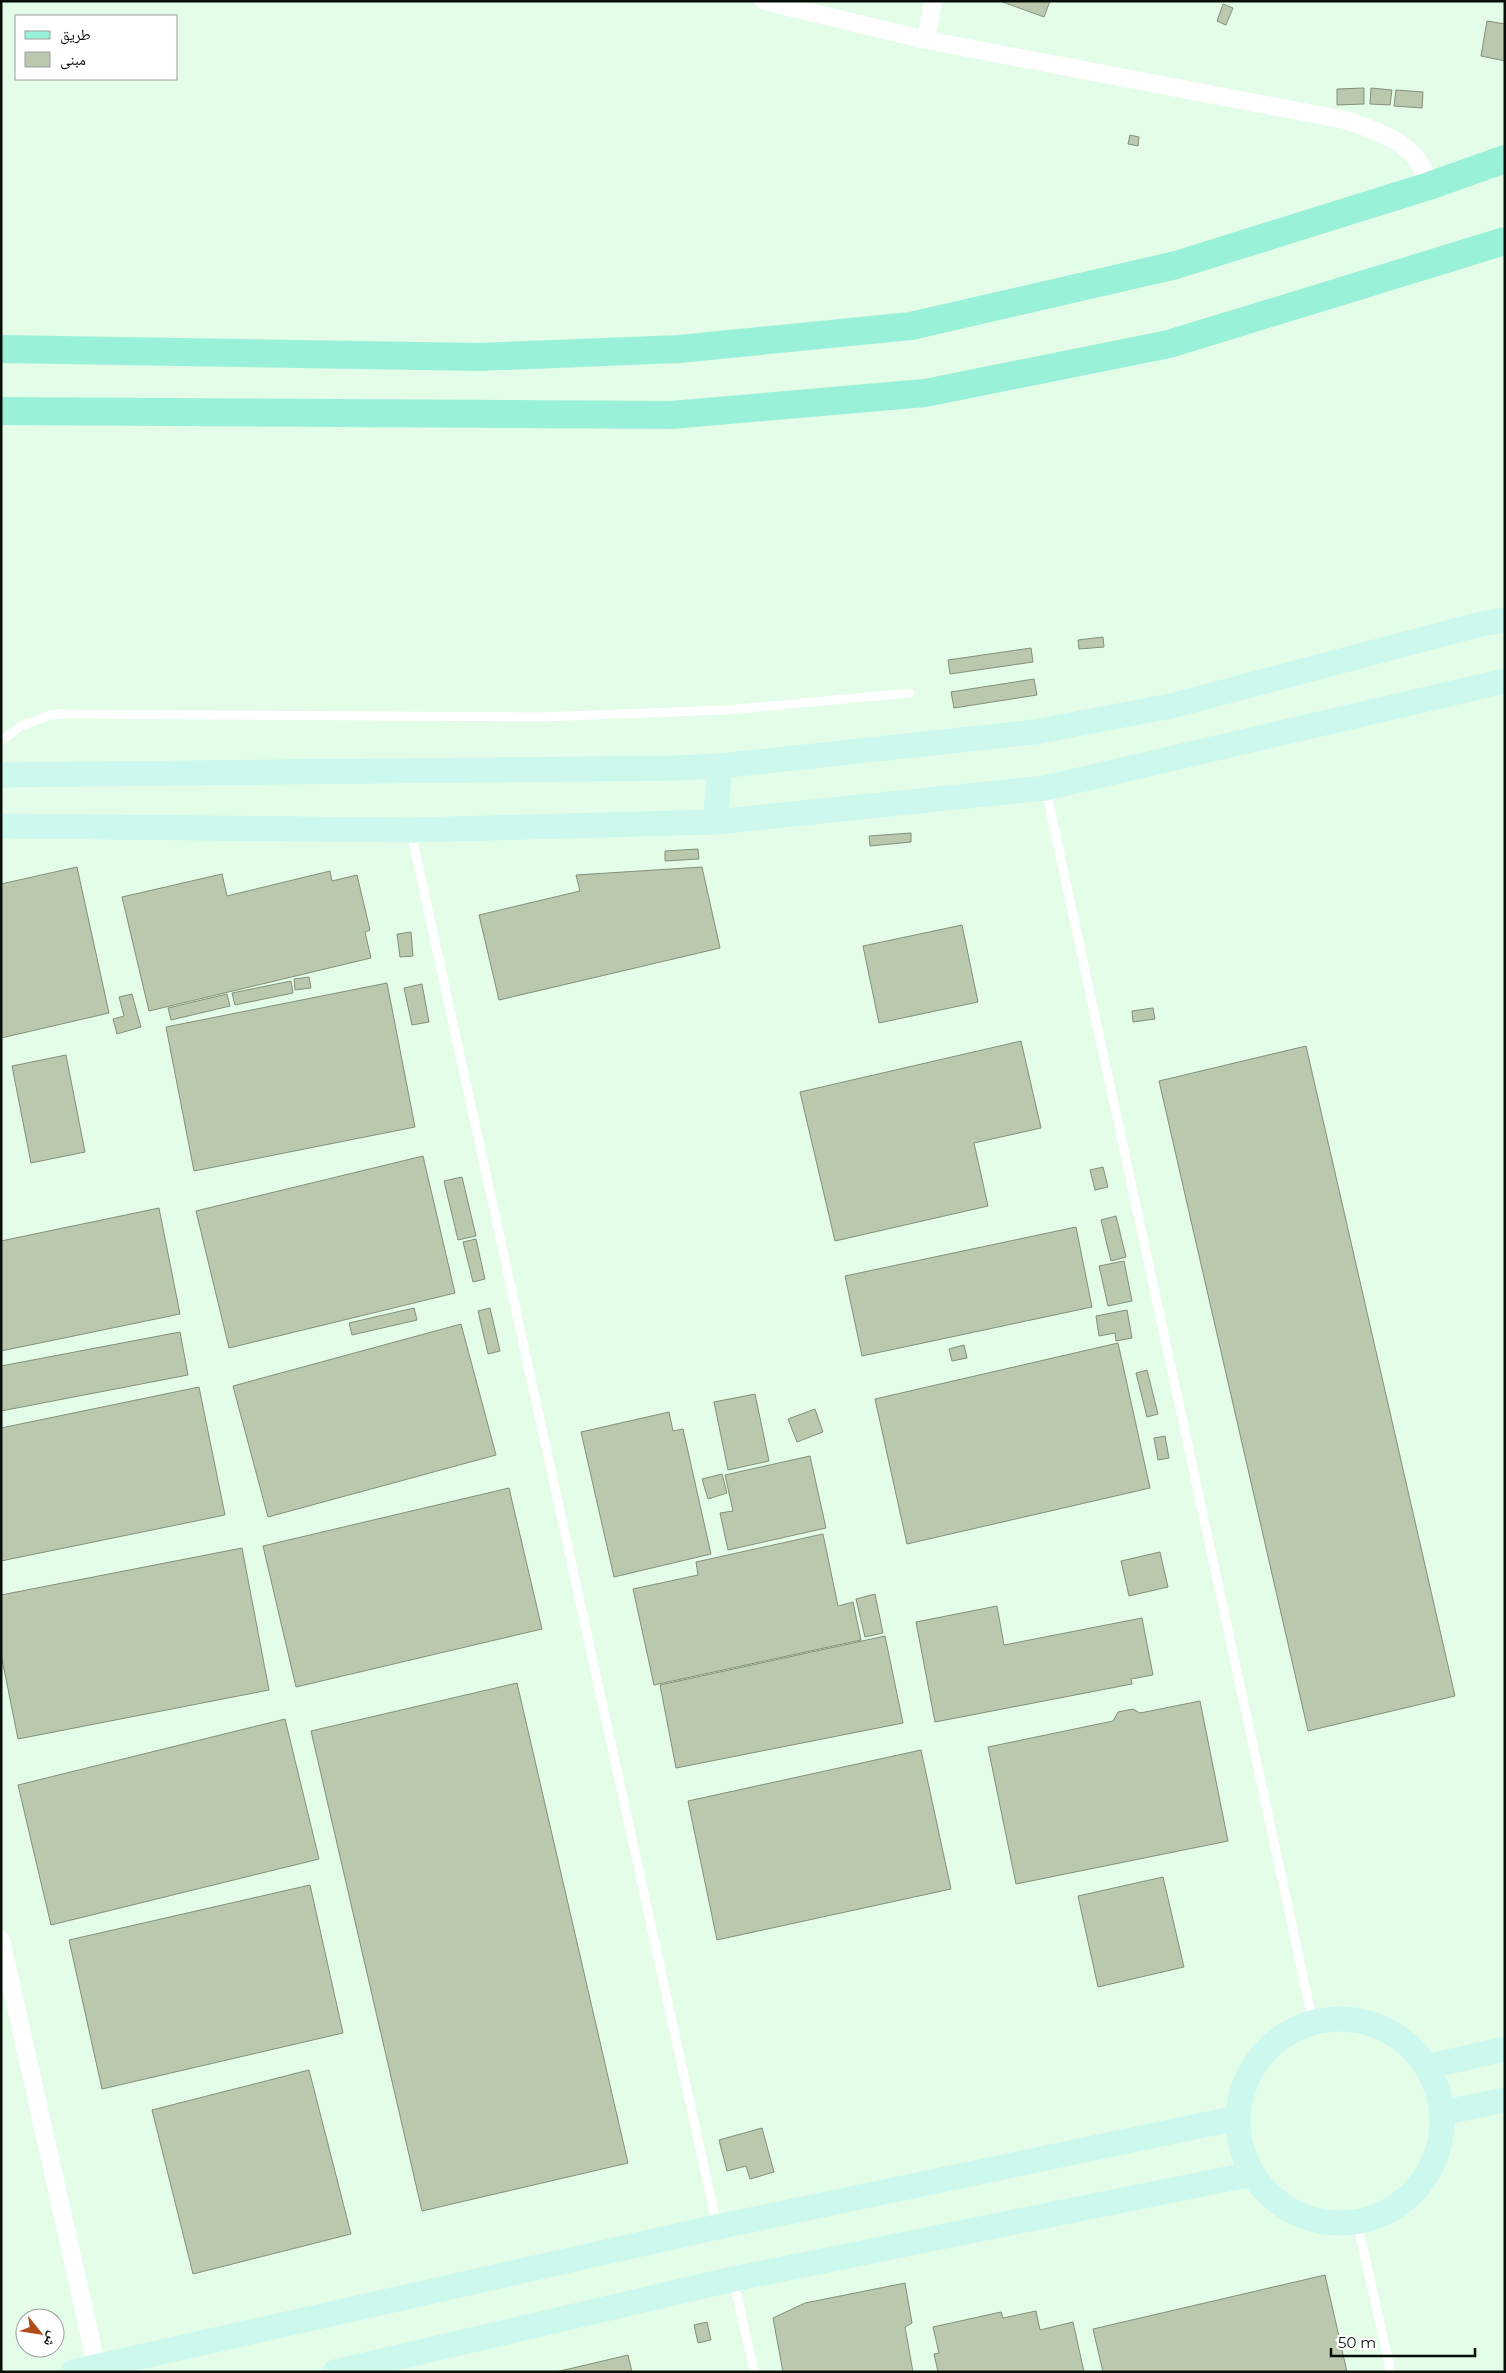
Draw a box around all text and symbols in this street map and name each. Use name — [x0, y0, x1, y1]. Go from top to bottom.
legend — [15, 15, 178, 80]
text: طريق — [60, 25, 91, 45]
text: مبنى — [60, 50, 86, 70]
north arrow — [15, 2308, 65, 2358]
scale bar — [1331, 2326, 1475, 2358]
text: ش — [40, 2329, 63, 2351]
text: 50 m — [1338, 2333, 1376, 2352]

